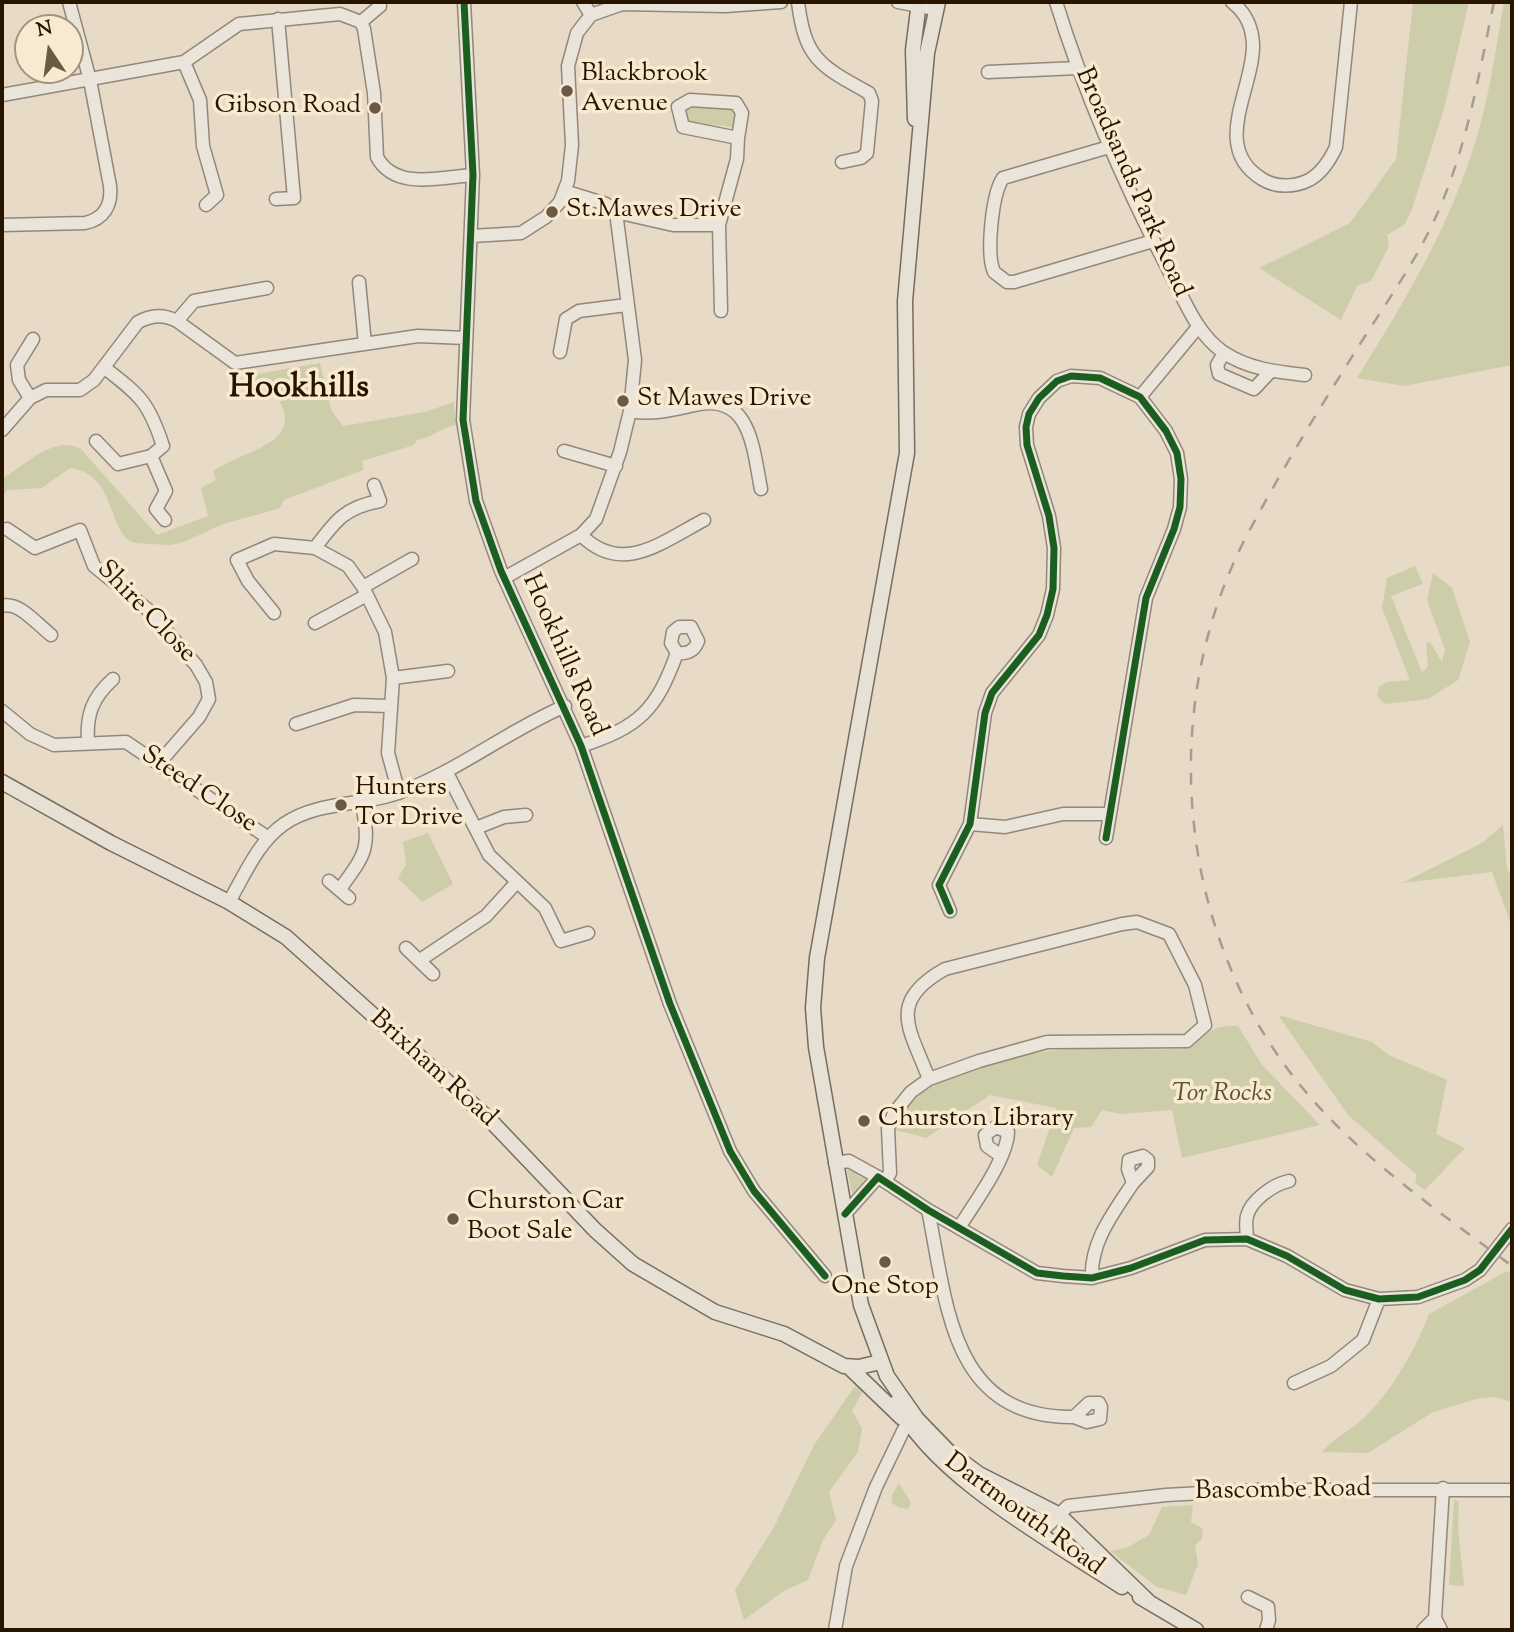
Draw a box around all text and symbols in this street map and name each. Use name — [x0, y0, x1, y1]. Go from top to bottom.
north arrow — [14, 14, 84, 84]
text: N — [34, 15, 55, 45]
place label: Blackbrook Avenue — [581, 60, 708, 122]
street label: Broadsands Park Road — [1066, 63, 1196, 303]
marker: Blackbrook Avenue — [559, 83, 575, 99]
place label: Gibson Road — [215, 92, 361, 124]
marker: Gibson Road — [367, 100, 383, 116]
place label: St.Mawes Drive — [566, 196, 742, 228]
marker: St.Mawes Drive — [544, 204, 560, 220]
district label: Hookhills — [229, 370, 369, 410]
place label: St Mawes Drive — [637, 385, 812, 417]
marker: St Mawes Drive — [615, 393, 631, 409]
street label: Shire Close — [89, 555, 201, 671]
street label: Hookhills Road — [513, 570, 613, 742]
street label: Steed Close — [134, 741, 262, 841]
place label: Hunters Tor Drive — [355, 774, 463, 836]
marker: Hunters Tor Drive — [333, 797, 349, 813]
street label: Brixham Road — [362, 1005, 502, 1135]
park label: Tor Rocks — [1172, 1080, 1272, 1112]
place label: Churston Library — [878, 1105, 1074, 1137]
marker: Churston Library — [856, 1113, 872, 1129]
place label: Churston Car Boot Sale — [467, 1188, 624, 1250]
marker: Churston Car Boot Sale — [445, 1211, 461, 1227]
marker: One Stop — [877, 1254, 893, 1270]
place label: One Stop — [831, 1273, 939, 1305]
street label: Dartmouth Road — [937, 1448, 1109, 1584]
street label: Bascombe Road — [1195, 1475, 1371, 1509]

